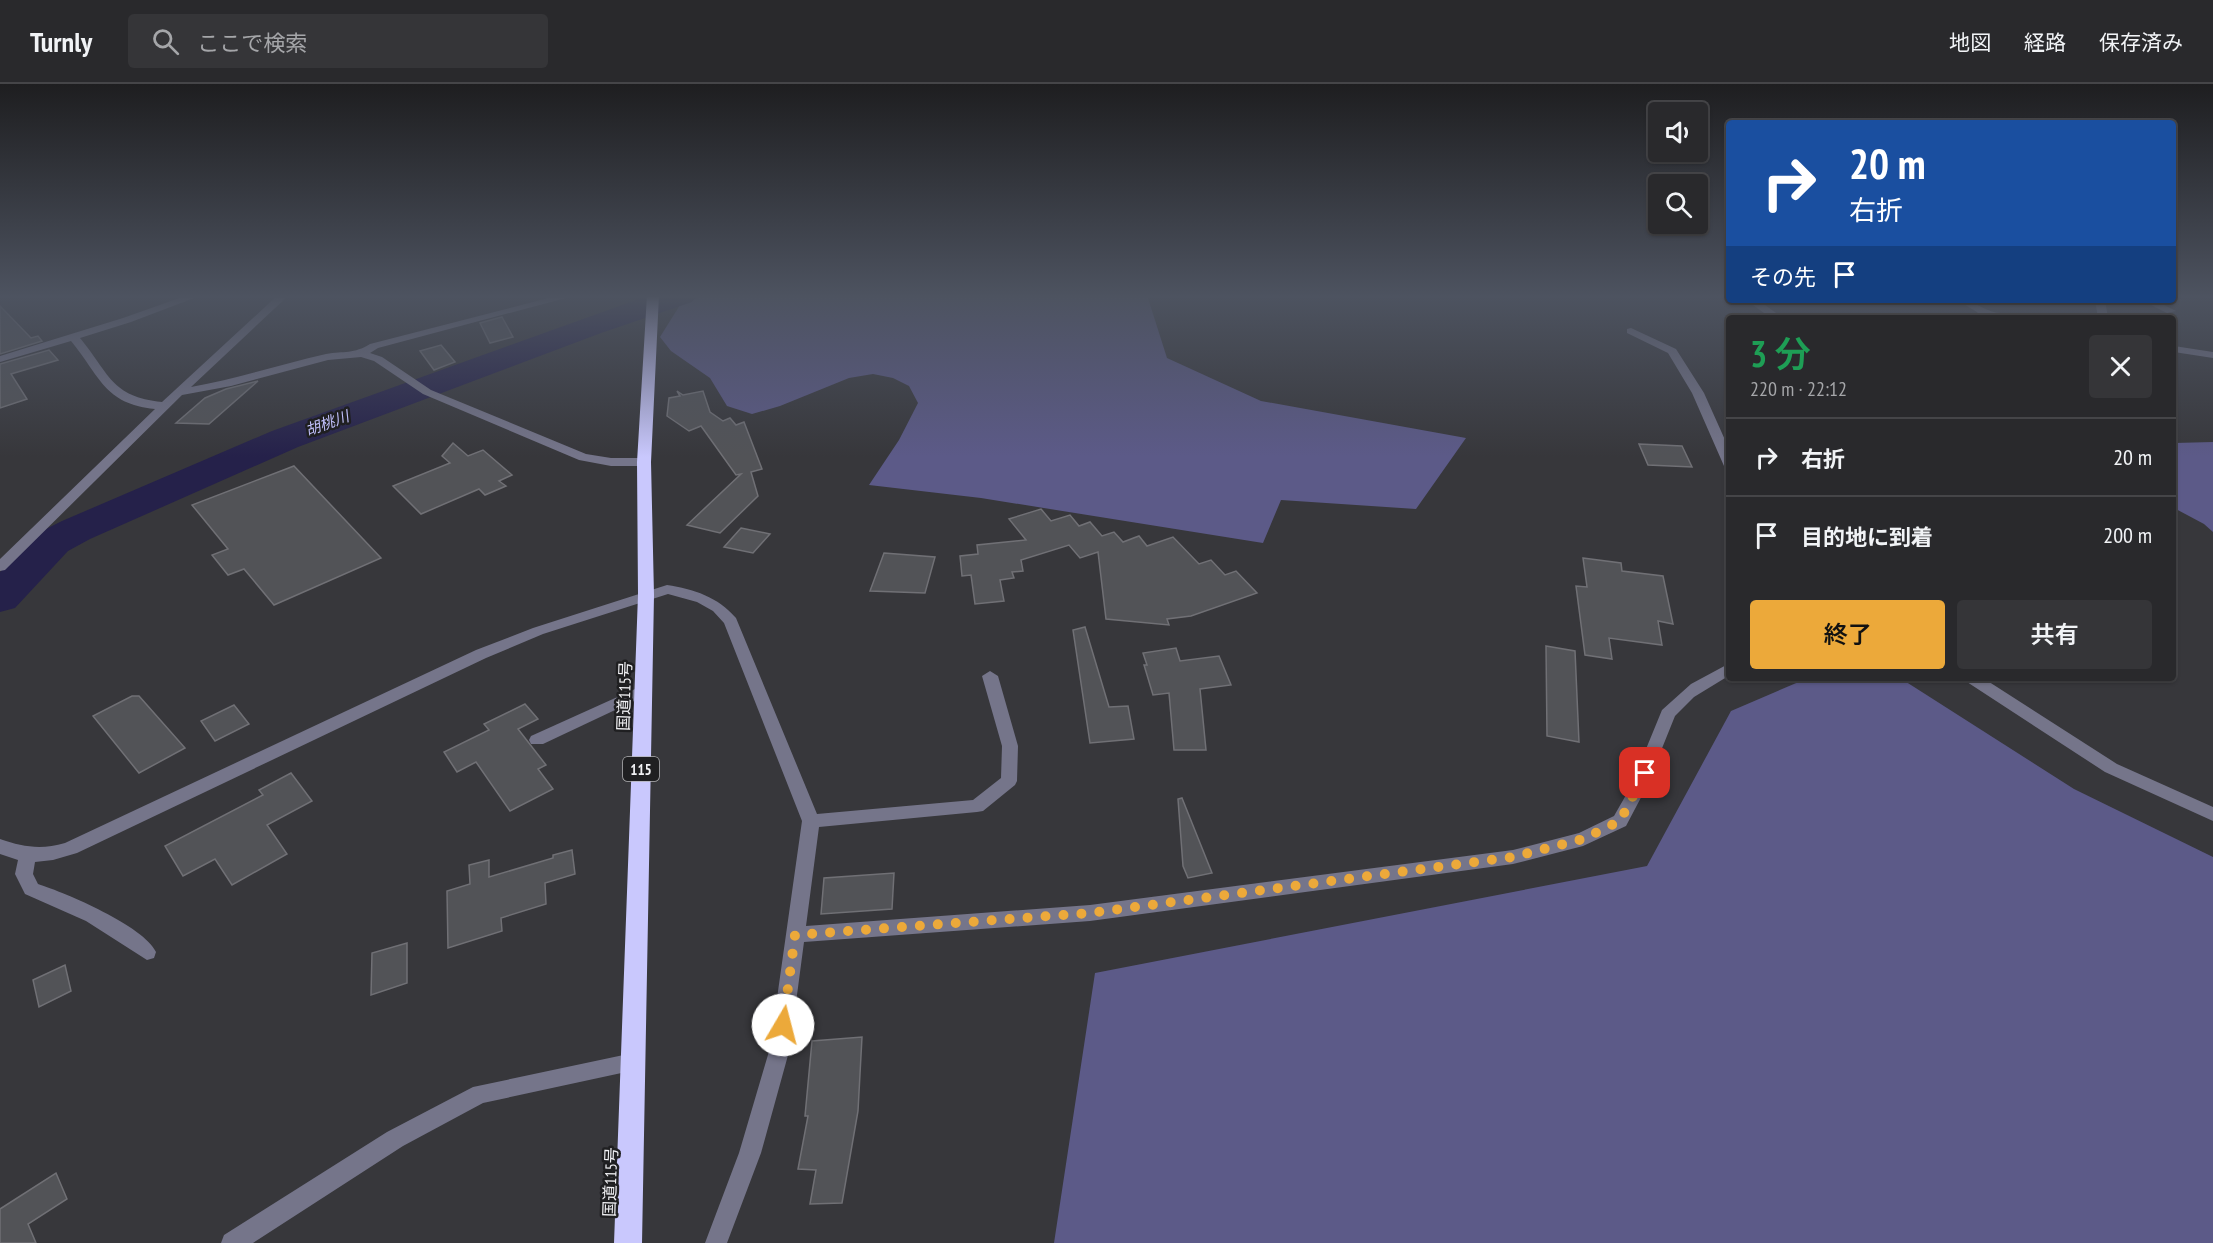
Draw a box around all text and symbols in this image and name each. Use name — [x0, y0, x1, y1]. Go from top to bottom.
search box — [128, 14, 548, 68]
text: Turnly — [30, 23, 92, 60]
icon: search — [149, 25, 182, 58]
text: ここで検索 — [197, 29, 307, 57]
text: 地図 — [1949, 29, 1991, 56]
text: 経路 — [2024, 29, 2066, 56]
text: 保存済み — [2099, 29, 2183, 56]
map controls — [1648, 102, 1708, 234]
button: sound — [1648, 102, 1708, 162]
text: 20 m — [1849, 136, 1926, 191]
icon: right — [1750, 144, 1828, 222]
button: search — [1648, 174, 1708, 234]
text: 右折 — [1849, 193, 1903, 227]
icon: arrive — [1828, 258, 1861, 291]
text: その先 — [1750, 263, 1816, 291]
text: 3 分 — [1750, 330, 1811, 377]
button: close — [2089, 335, 2152, 398]
text: 220 m · 22:12 — [1750, 376, 1847, 402]
water label: 胡桃川 — [303, 406, 353, 440]
icon: right — [1750, 441, 1783, 474]
text: 20 m — [2113, 443, 2152, 471]
text: 右折 — [1801, 445, 1845, 473]
icon: arrive — [1750, 519, 1783, 552]
text: 200 m — [2103, 521, 2152, 549]
text: 目的地に到着 — [1801, 523, 1933, 551]
button: 終了 — [1750, 600, 1945, 669]
button: 共有 — [1957, 600, 2152, 669]
street label: 国道115号 — [613, 661, 635, 731]
pin — [1619, 747, 1670, 798]
icon: arrive — [1628, 756, 1661, 789]
road number: 115 — [623, 757, 659, 781]
position arrow — [751, 993, 815, 1057]
street label: 国道115号 — [599, 1147, 621, 1217]

